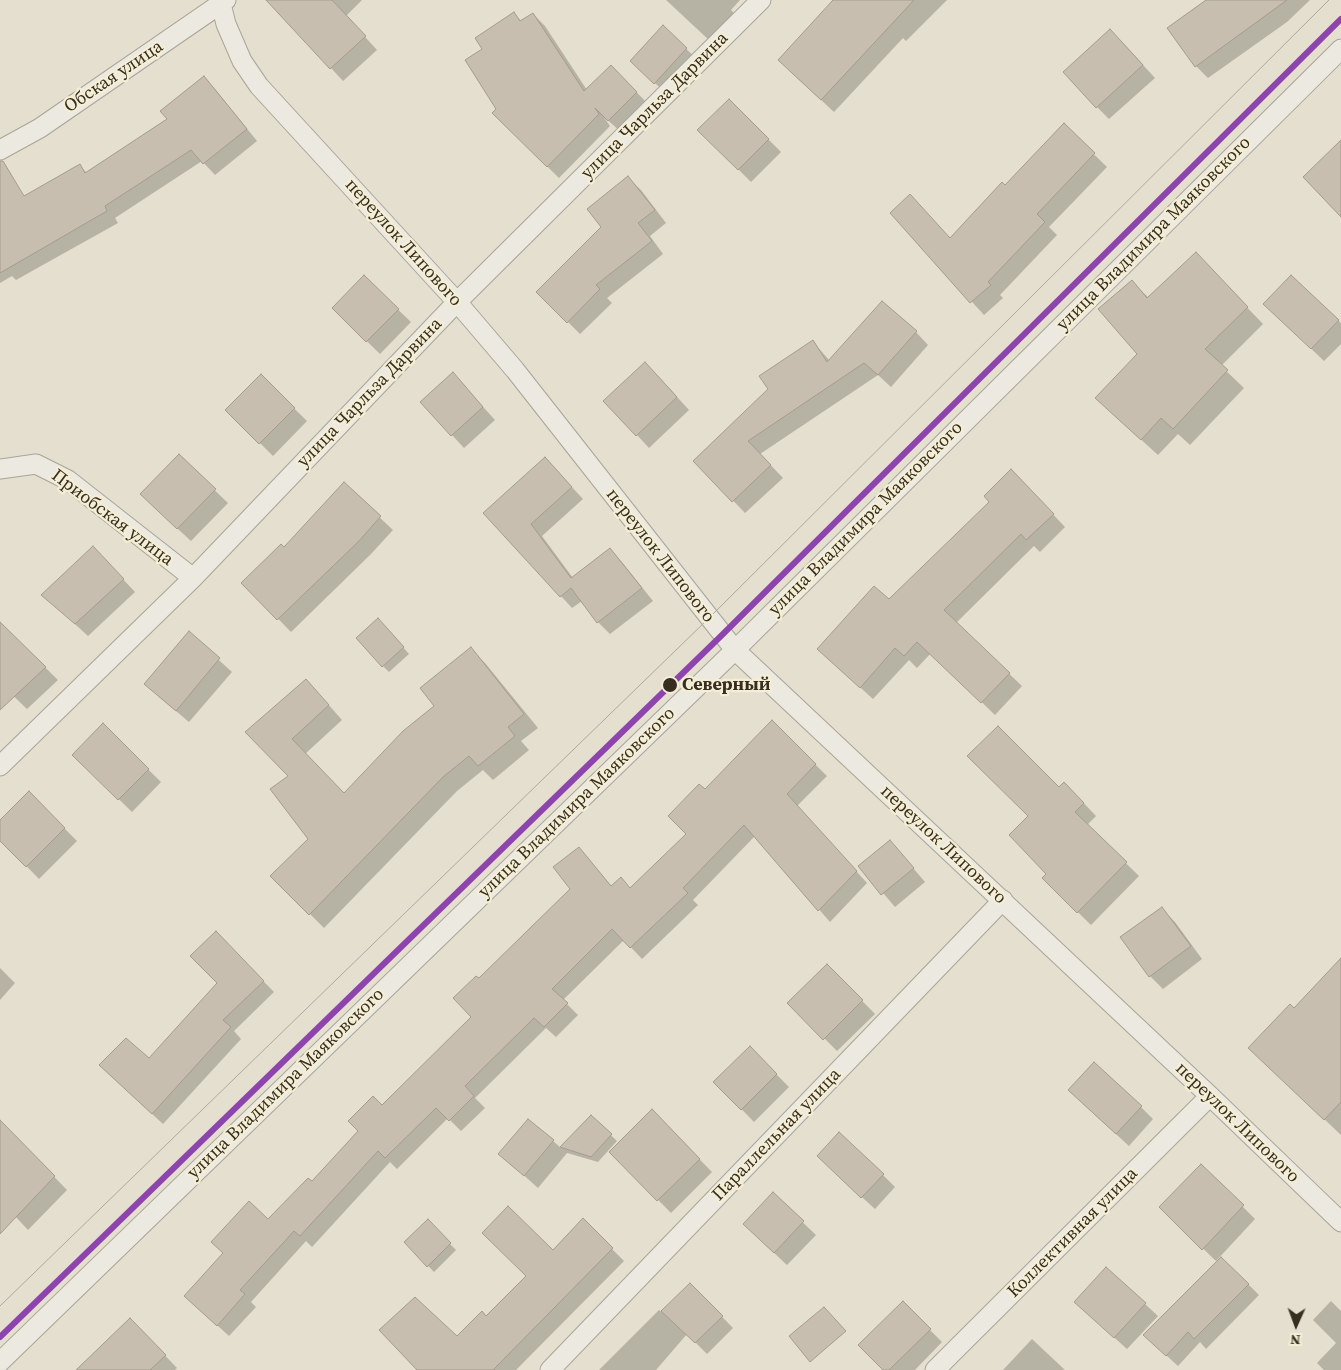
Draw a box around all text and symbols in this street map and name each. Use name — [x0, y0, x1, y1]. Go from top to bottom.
street label: улица Чарльза Дарвина — [577, 28, 733, 184]
street label: Обская улица — [60, 36, 168, 118]
street label: улица Владимира Маяковского — [1052, 132, 1256, 336]
street label: переулок Липового — [340, 175, 466, 311]
street label: улица Чарльза Дарвина — [293, 314, 447, 472]
street label: улица Владимира Маяковского — [764, 417, 968, 621]
street label: Приобская улица — [47, 465, 177, 571]
street label: переулок Липового — [601, 485, 719, 627]
place label: Северный — [682, 674, 771, 696]
marker: Северный — [661, 676, 679, 694]
street label: улица Владимира Маяковского — [474, 703, 680, 903]
street label: переулок Липового — [876, 781, 1010, 909]
street label: улица Владимира Маяковского — [183, 984, 389, 1184]
street label: переулок Липового — [1170, 1058, 1304, 1188]
street label: Параллельная улица — [708, 1064, 846, 1206]
street label: Коллективная улица — [1003, 1163, 1143, 1303]
north arrow — [1271, 1300, 1321, 1350]
text: N — [1290, 1330, 1301, 1350]

